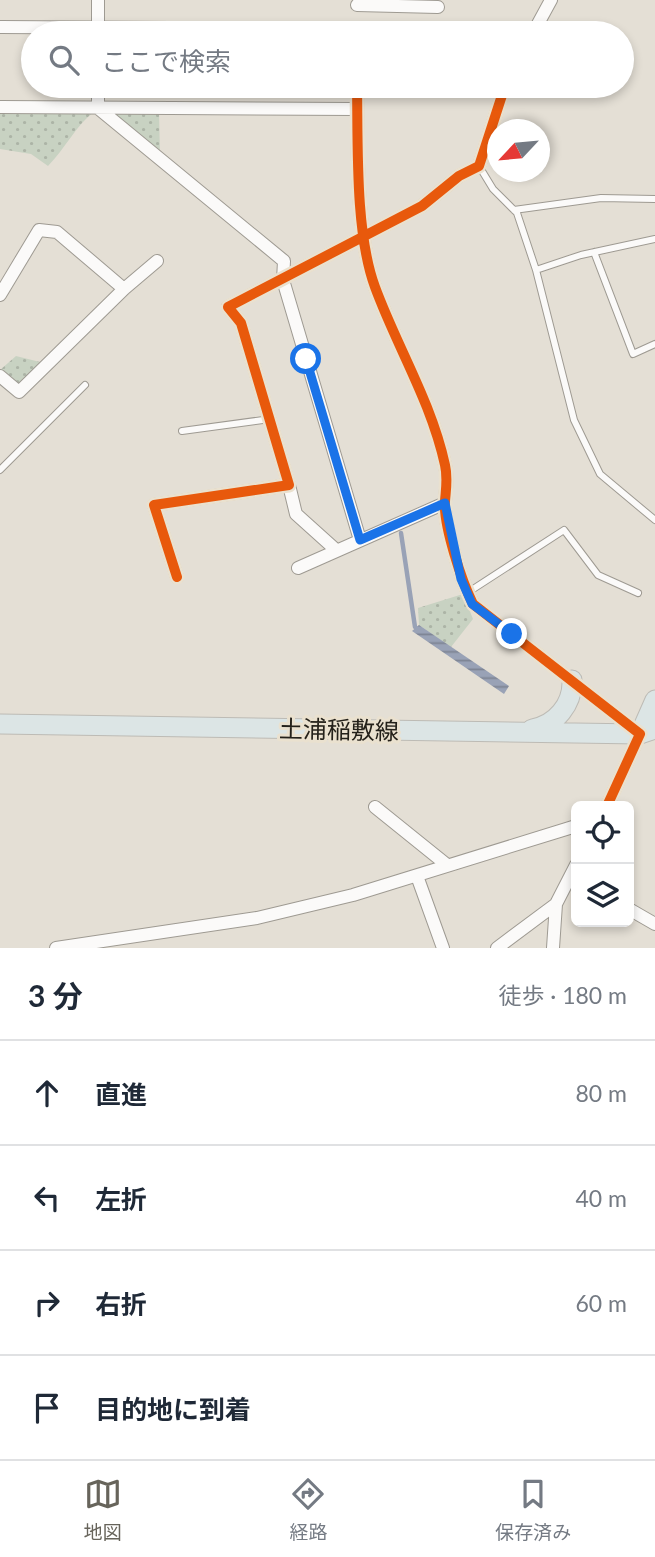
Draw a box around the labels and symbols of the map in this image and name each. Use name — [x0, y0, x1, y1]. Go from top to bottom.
north arrow — [487, 119, 550, 182]
route start — [290, 343, 321, 374]
route end — [496, 618, 527, 649]
street label: 土浦稲敷線 — [279, 713, 399, 745]

